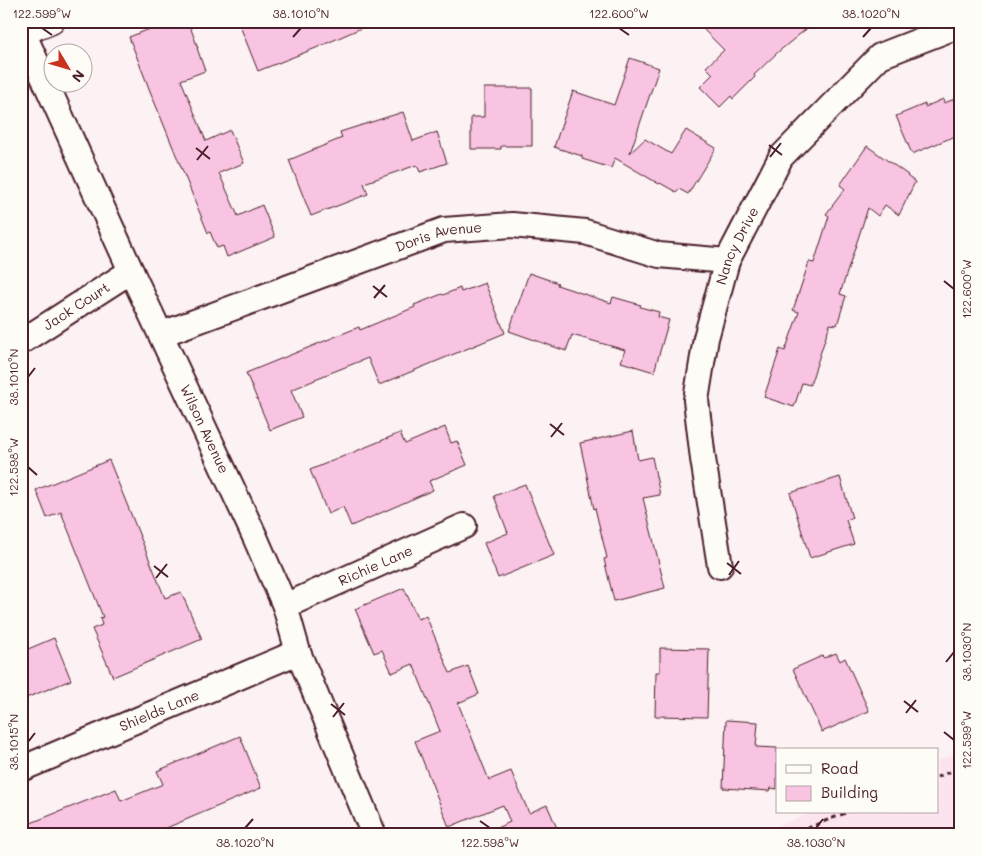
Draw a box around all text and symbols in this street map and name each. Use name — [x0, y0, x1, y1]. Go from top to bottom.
text: 122.599°W — [13, 5, 71, 21]
text: 38.1010°N — [273, 5, 329, 21]
text: 122.600°W — [589, 5, 649, 21]
text: 38.1020°N — [842, 5, 900, 21]
north arrow — [42, 42, 92, 92]
text: N — [68, 66, 89, 86]
street label: Nancy Drive — [711, 204, 762, 287]
street label: Doris Avenue — [393, 217, 483, 256]
text: 122.600°W — [958, 259, 974, 319]
street label: Jack Court — [39, 277, 113, 334]
text: 38.1010°N — [5, 349, 21, 405]
street label: Wilson Avenue — [176, 381, 234, 476]
text: 122.598°W — [5, 438, 21, 496]
street label: Richie Lane — [335, 540, 415, 590]
text: 38.1030°N — [958, 623, 974, 681]
street label: Shields Lane — [116, 685, 202, 735]
text: 122.599°W — [958, 711, 974, 769]
text: 38.1015°N — [5, 714, 21, 770]
legend — [776, 748, 938, 814]
text: Road — [821, 758, 858, 778]
text: Building — [821, 782, 878, 802]
text: 38.1020°N — [216, 834, 274, 850]
text: 122.598°W — [461, 834, 519, 850]
text: 38.1030°N — [787, 834, 845, 850]

